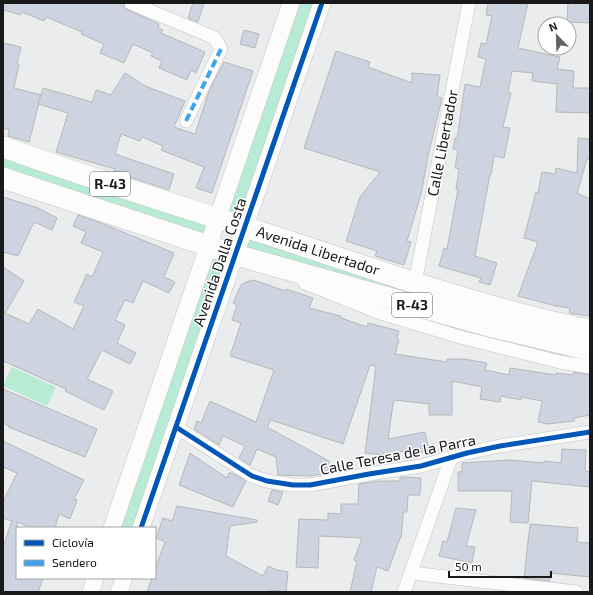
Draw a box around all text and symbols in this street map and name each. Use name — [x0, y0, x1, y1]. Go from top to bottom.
north arrow — [537, 16, 577, 56]
text: N — [547, 19, 559, 34]
street label: Calle Libertador — [423, 88, 461, 198]
road number: R-43 — [90, 172, 130, 196]
street label: Avenida Dalla Costa — [189, 195, 250, 328]
street label: Avenida Libertador — [254, 222, 382, 278]
road number: R-43 — [392, 293, 432, 317]
street label: Calle Teresa de la Parra — [318, 430, 477, 478]
legend — [16, 527, 156, 579]
text: Ciclovía — [52, 535, 94, 549]
scale bar — [449, 553, 551, 579]
text: Sendero — [52, 555, 97, 569]
text: 50 m — [455, 559, 482, 573]

